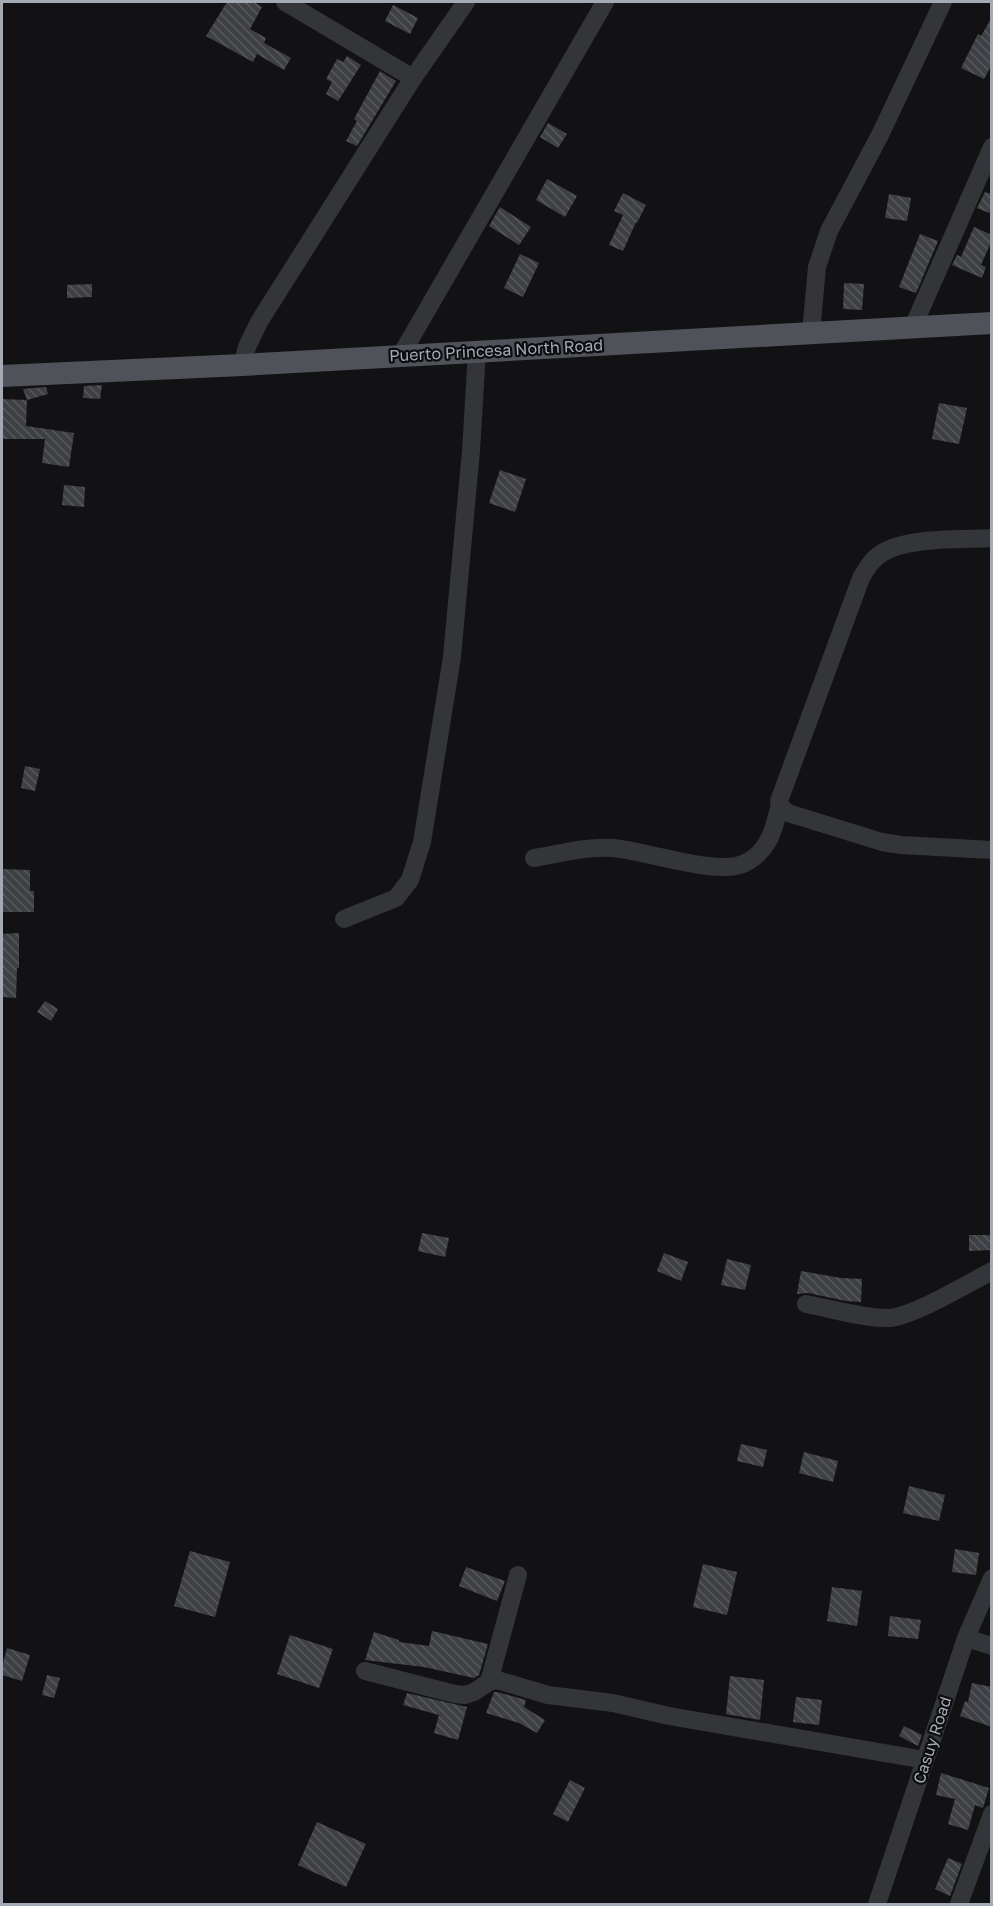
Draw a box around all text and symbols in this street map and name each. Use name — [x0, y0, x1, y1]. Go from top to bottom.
street label: Puerto Princesa North Road — [389, 334, 603, 366]
street label: Casuy Road — [909, 1694, 955, 1786]

